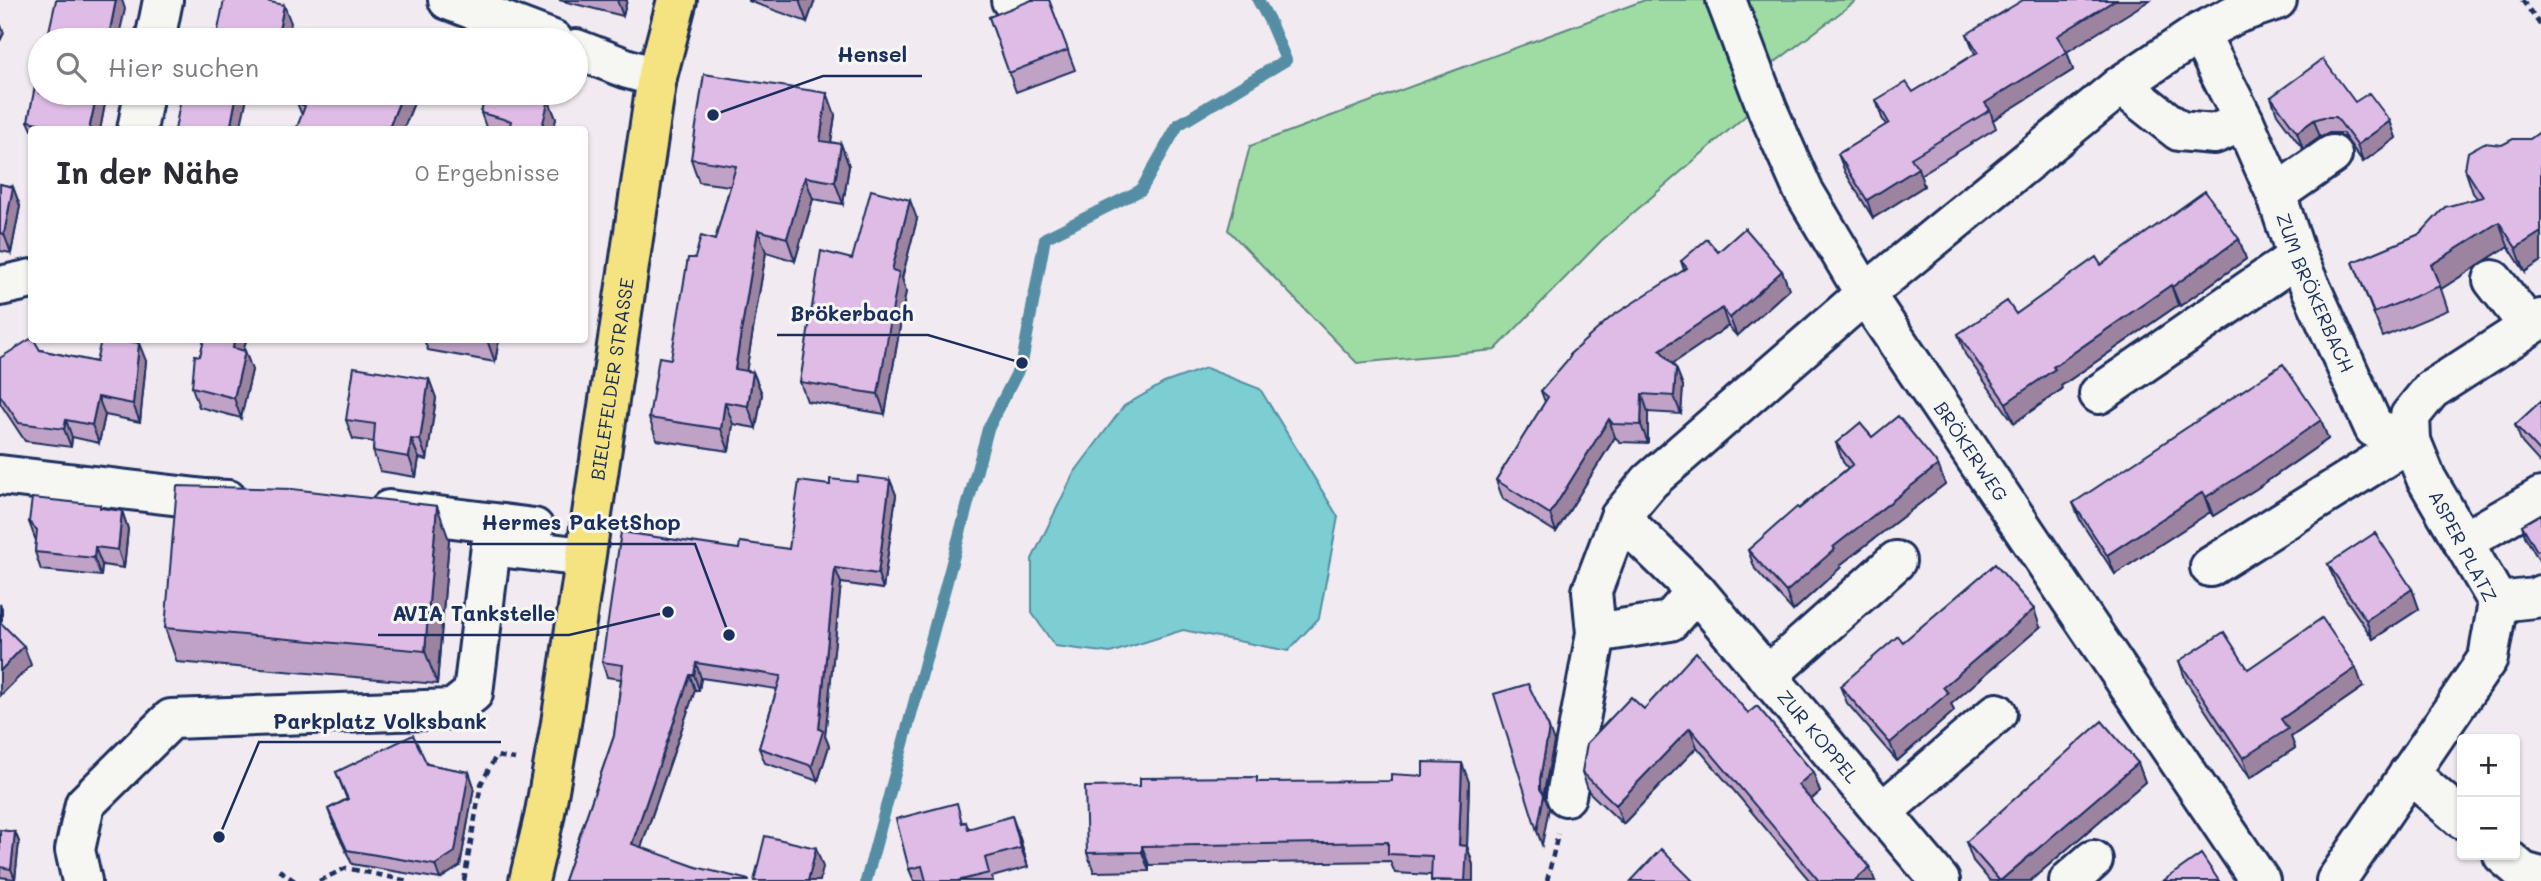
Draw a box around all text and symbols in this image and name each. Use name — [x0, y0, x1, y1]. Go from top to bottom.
search box — [28, 28, 588, 105]
callout: Hensel — [823, 34, 922, 76]
text: Hensel — [837, 40, 907, 67]
icon: search — [52, 48, 90, 86]
text: Hier suchen — [108, 50, 259, 84]
text: In der Nähe — [56, 152, 239, 192]
text: 0 Ergebnisse — [415, 157, 560, 187]
street label: ZUM BRÖKERBACH — [2271, 209, 2360, 376]
street label: BIELEFELDER STRASSE — [584, 276, 639, 482]
callout: Brökerbach — [777, 293, 928, 335]
text: Brökerbach — [790, 299, 914, 326]
street label: BRÖKERWEG — [1929, 396, 2014, 506]
street label: ASPER PLATZ — [2424, 486, 2503, 606]
callout: Hermes PaketShop — [467, 502, 695, 544]
text: Hermes PaketShop — [481, 508, 681, 535]
callout: AVIA Tankstelle — [378, 593, 569, 635]
text: AVIA Tankstelle — [392, 599, 556, 626]
street label: ZUR KOPPEL — [1772, 684, 1865, 788]
callout: Parkplatz Volksbank — [259, 700, 501, 742]
text: Parkplatz Volksbank — [273, 707, 487, 734]
map controls — [2457, 734, 2520, 860]
button: + — [2457, 734, 2520, 797]
button: − — [2457, 797, 2520, 860]

